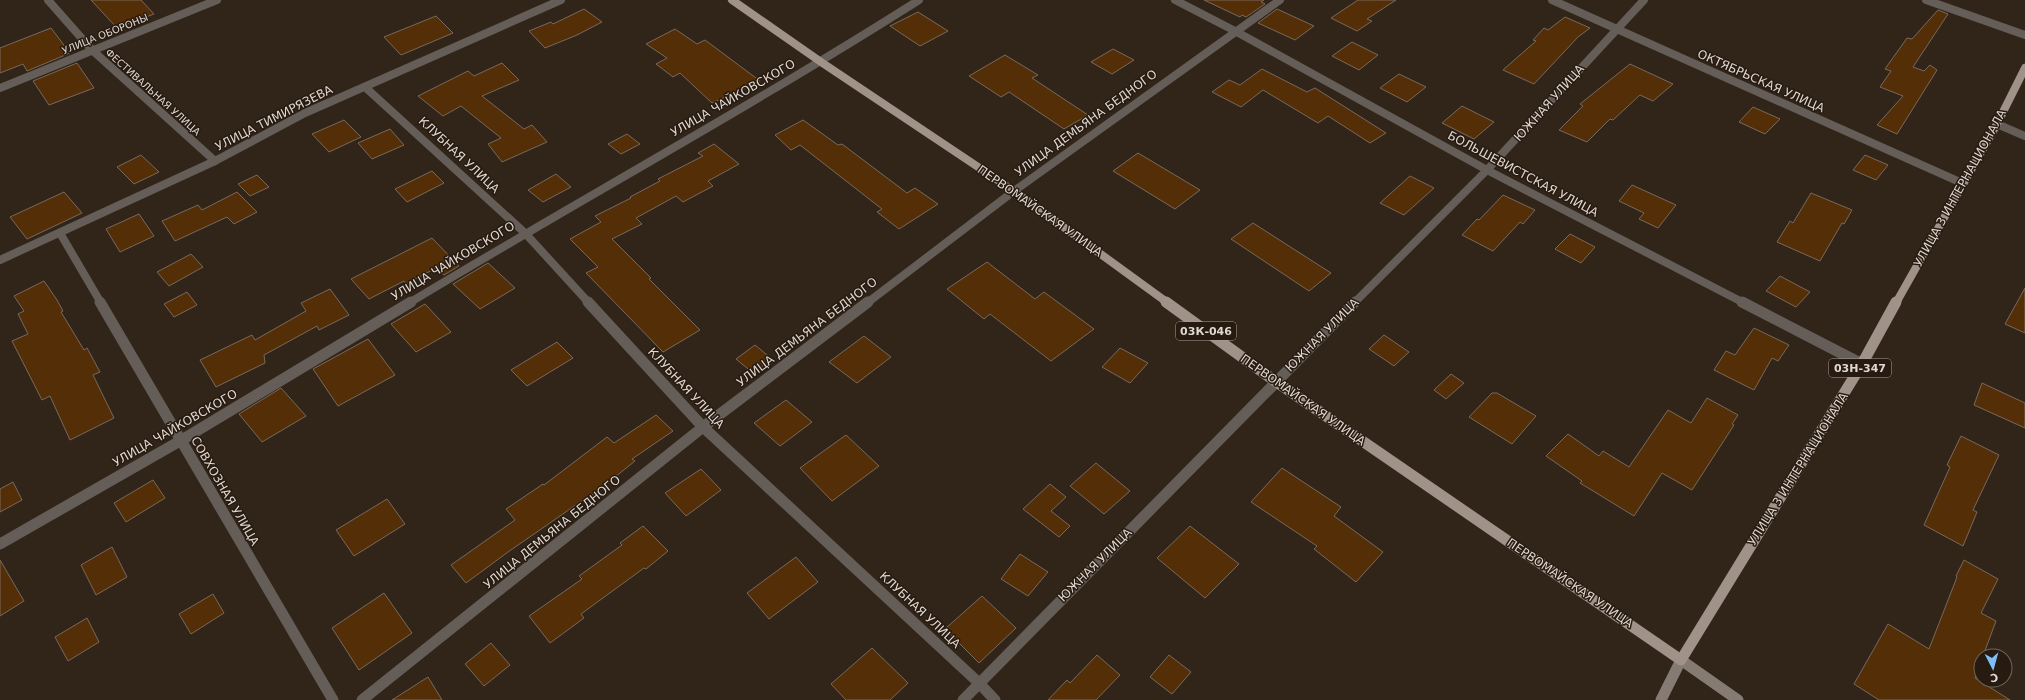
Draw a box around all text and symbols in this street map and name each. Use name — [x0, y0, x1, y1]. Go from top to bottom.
street label: УЛИЦА ОБОРОНЫ — [60, 12, 150, 56]
street label: ФЕСТИВАЛЬНАЯ УЛИЦА — [103, 47, 203, 138]
street label: ОКТЯБРЬСКАЯ УЛИЦА — [1695, 47, 1827, 116]
street label: УЛИЦА ЧАЙКОВСКОГО — [668, 56, 798, 139]
street label: ЮЖНАЯ УЛИЦА — [1511, 61, 1588, 144]
street label: УЛИЦА ДЕМЬЯНА БЕДНОГО — [1012, 67, 1160, 179]
street label: УЛИЦА ТИМИРЯЗЕВА — [213, 82, 336, 154]
street label: УЛИЦА 3 ИНТЕРНАЦИОНАЛА — [1911, 106, 2010, 269]
street label: КЛУБНАЯ УЛИЦА — [416, 114, 503, 197]
street label: БОЛЬШЕВИСТСКАЯ УЛИЦА — [1445, 128, 1601, 220]
street label: ПЕРВОМАЙСКАЯ УЛИЦА — [975, 162, 1106, 260]
street label: УЛИЦА ЧАЙКОВСКОГО — [388, 218, 517, 303]
street label: УЛИЦА ДЕМЬЯНА БЕДНОГО — [734, 275, 880, 389]
street label: ЮЖНАЯ УЛИЦА — [1282, 295, 1362, 375]
road number: 03К-046 — [1176, 322, 1236, 340]
street label: КЛУБНАЯ УЛИЦА — [645, 345, 728, 432]
street label: ПЕРВОМАЙСКАЯ УЛИЦА — [1238, 351, 1369, 449]
road number: 03Н-347 — [1829, 359, 1891, 377]
street label: УЛИЦА ЧАЙКОВСКОГО — [110, 386, 240, 469]
street label: УЛИЦА 3 ИНТЕРНАЦИОНАЛА — [1745, 389, 1851, 548]
street label: СОВХОЗНАЯ УЛИЦА — [188, 434, 262, 549]
street label: УЛИЦА ДЕМЬЯНА БЕДНОГО — [481, 472, 623, 592]
street label: ЮЖНАЯ УЛИЦА — [1055, 525, 1135, 605]
street label: ПЕРВОМАЙСКАЯ УЛИЦА — [1504, 535, 1637, 631]
street label: КЛУБНАЯ УЛИЦА — [877, 569, 964, 652]
north arrow — [1973, 648, 2013, 688]
text: С — [1989, 671, 1999, 684]

